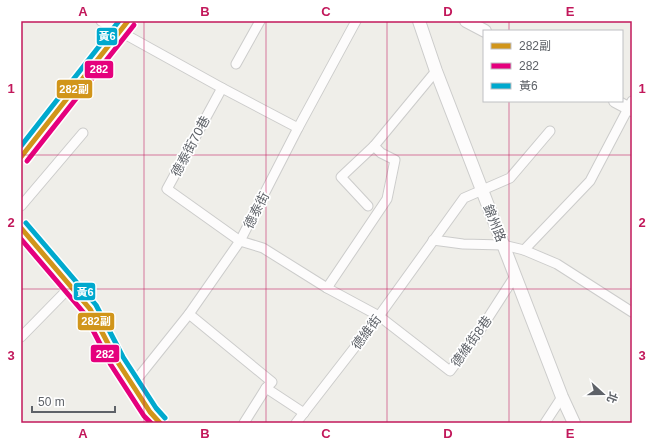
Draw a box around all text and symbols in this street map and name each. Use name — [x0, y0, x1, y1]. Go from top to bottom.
text: A — [78, 4, 88, 19]
text: B — [200, 4, 210, 19]
text: C — [321, 4, 331, 19]
text: D — [443, 4, 453, 19]
text: E — [566, 4, 575, 19]
line badge: 黃6 — [96, 27, 118, 46]
text: 黃6 — [98, 30, 116, 42]
legend — [483, 30, 623, 102]
text: 282副 — [519, 39, 551, 53]
text: 282 — [519, 59, 539, 73]
line badge: 282 — [84, 60, 114, 79]
text: 282 — [90, 63, 108, 75]
line badge: 282副 — [56, 79, 93, 99]
text: 黃6 — [519, 79, 538, 93]
text: 1 — [7, 81, 15, 96]
text: 1 — [638, 81, 646, 96]
text: 282副 — [59, 83, 89, 95]
street label: 德泰街70巷 — [168, 113, 213, 179]
street label: 德泰街 — [241, 189, 272, 231]
street label: 錦州路 — [481, 202, 509, 244]
text: 2 — [7, 215, 15, 230]
text: 2 — [638, 215, 646, 230]
line badge: 黃6 — [73, 282, 96, 301]
text: 黃6 — [76, 286, 94, 298]
line badge: 282副 — [77, 312, 115, 331]
street label: 德維街 — [349, 312, 384, 352]
street label: 德維街8巷 — [448, 313, 495, 370]
text: 282副 — [81, 315, 111, 327]
line badge: 282 — [90, 344, 120, 363]
text: 3 — [7, 348, 15, 363]
text: 282 — [96, 348, 114, 360]
text: 3 — [638, 348, 646, 363]
north arrow — [583, 374, 623, 414]
scale bar — [32, 388, 115, 414]
text: 北 — [605, 390, 620, 405]
text: 50 m — [38, 395, 65, 409]
text: A — [78, 426, 88, 441]
text: B — [200, 426, 210, 441]
text: C — [321, 426, 331, 441]
text: D — [443, 426, 453, 441]
text: E — [566, 426, 575, 441]

